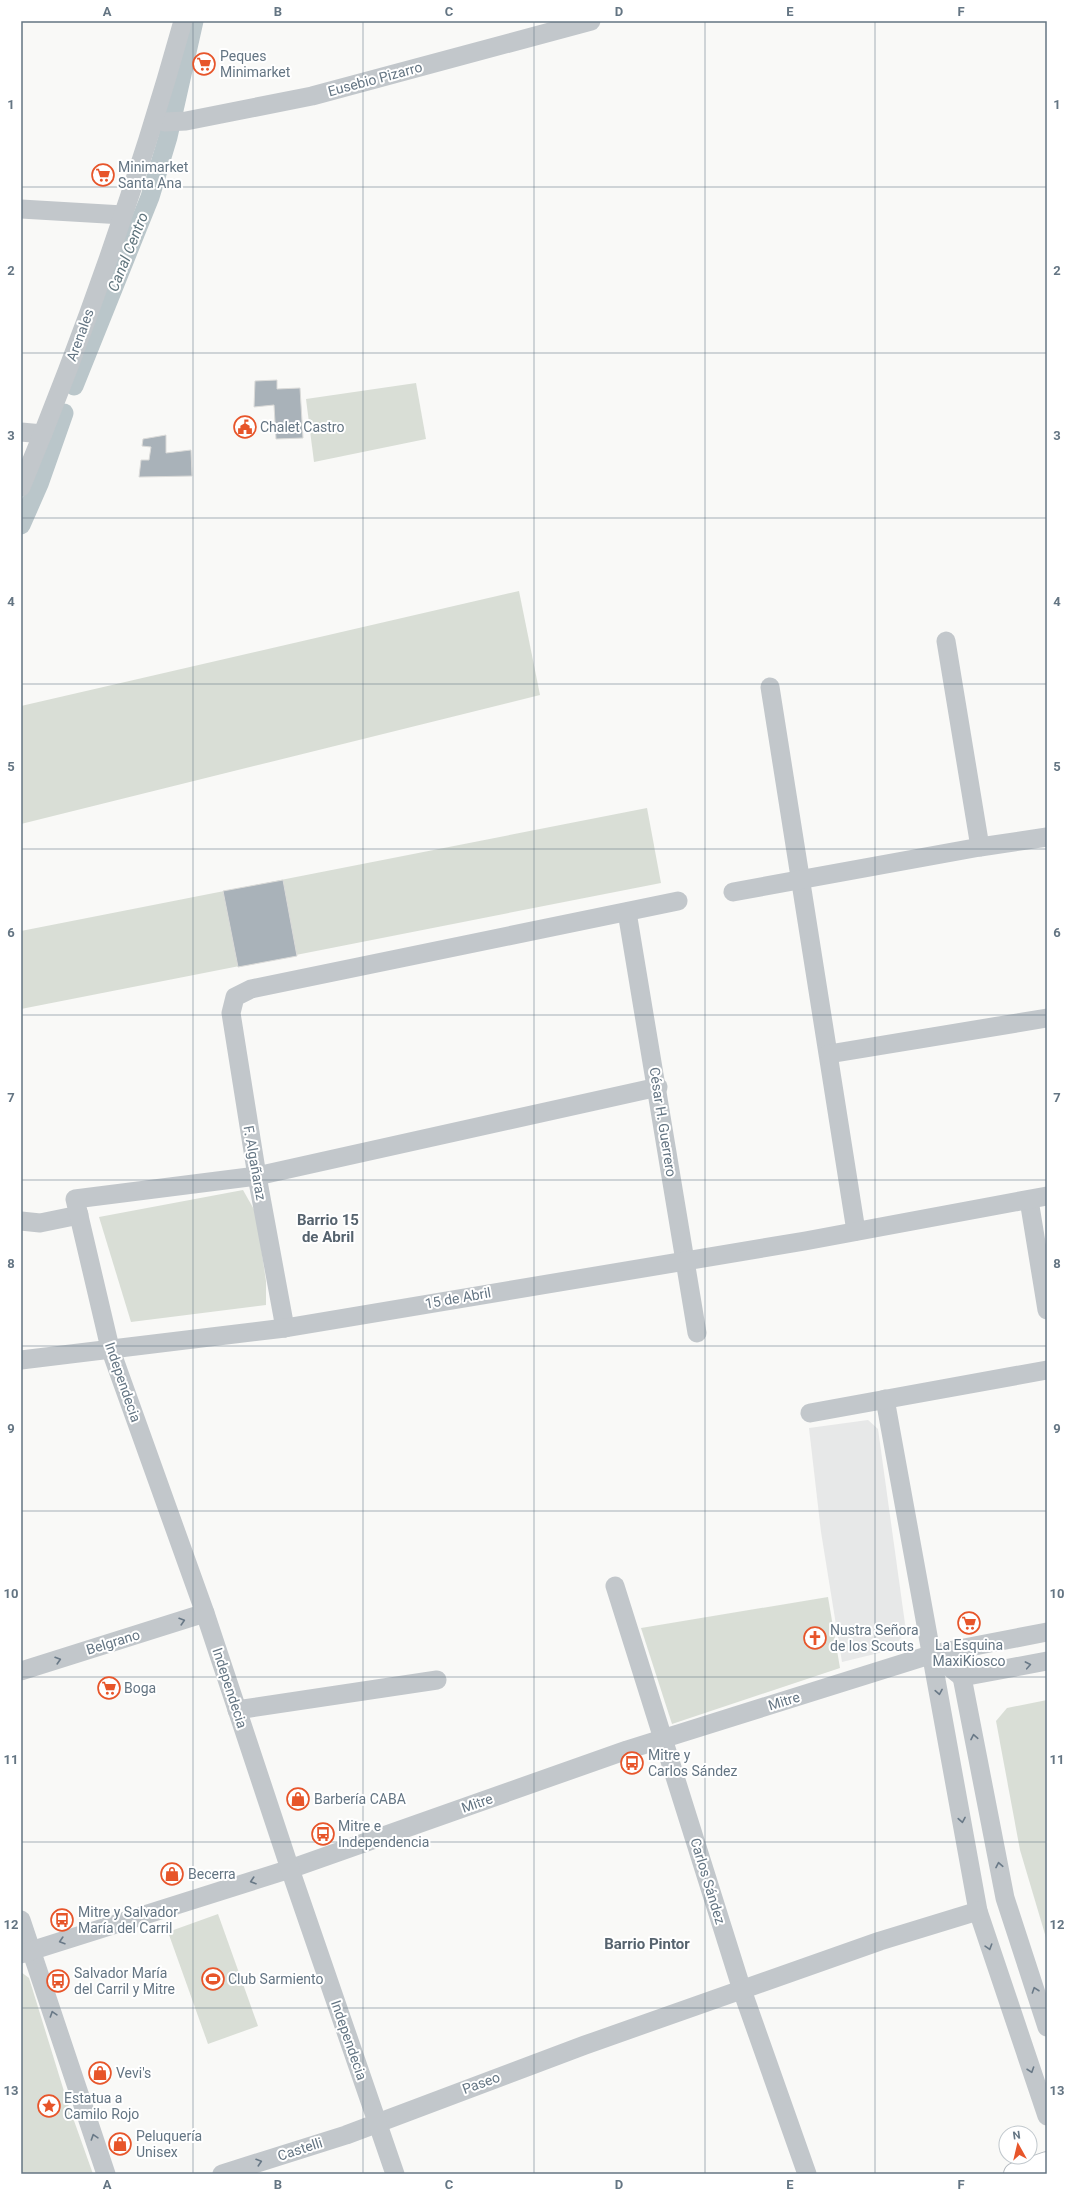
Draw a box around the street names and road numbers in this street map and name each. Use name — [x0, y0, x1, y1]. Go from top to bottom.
street label: Eusebio Pizarro — [326, 59, 424, 99]
street label: Arenales — [63, 307, 97, 363]
street label: César H. Guerrero — [646, 1066, 680, 1178]
street label: F. Algañaraz — [241, 1124, 269, 1202]
street label: 15 de Abril — [424, 1284, 492, 1312]
street label: Independecia — [102, 1340, 144, 1424]
street label: Belgrano — [84, 1626, 142, 1658]
street label: Independecia — [209, 1646, 251, 1730]
street label: Mitre — [766, 1689, 802, 1713]
street label: Mitre — [459, 1790, 495, 1816]
street label: Carlos Sández — [687, 1836, 729, 1926]
street label: Independecia — [328, 1998, 370, 2082]
street label: Paseo — [460, 2069, 502, 2097]
street label: Castelli — [276, 2134, 324, 2164]

